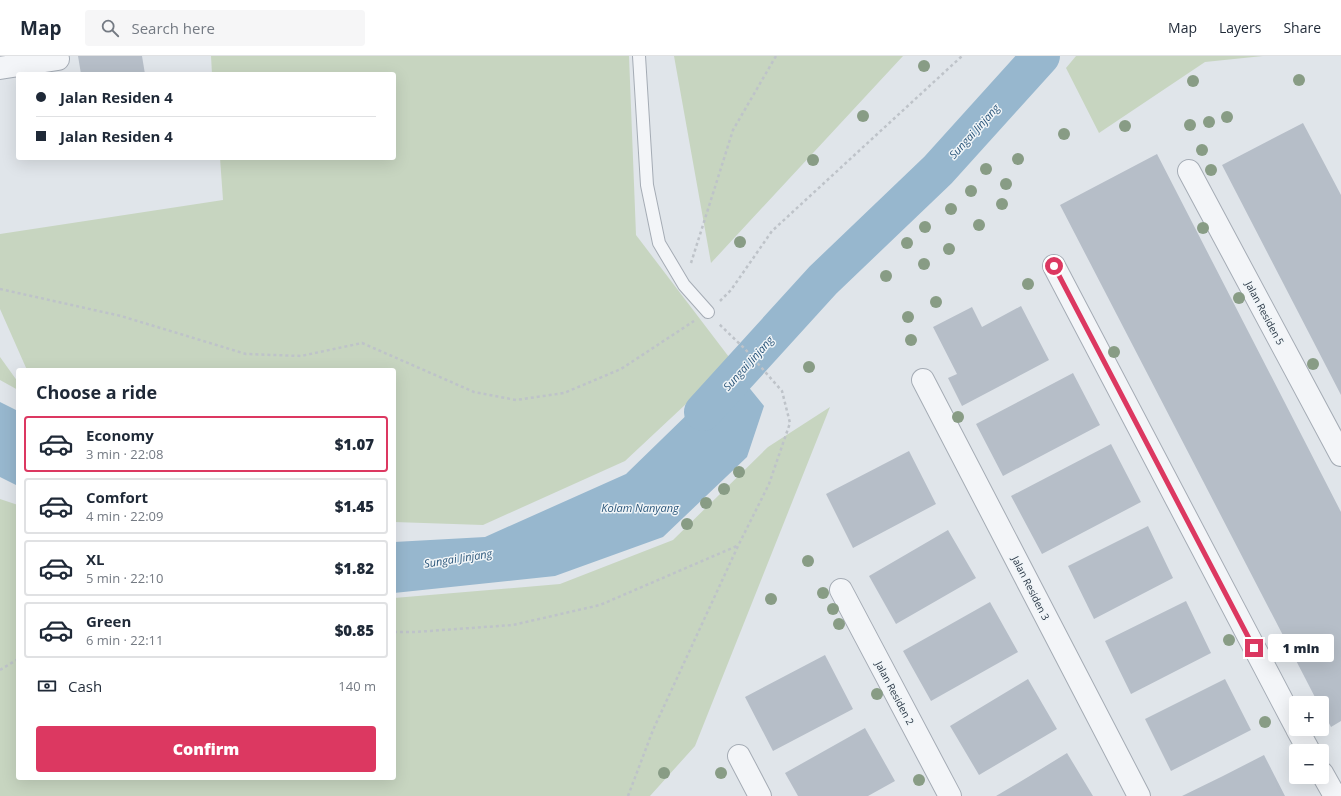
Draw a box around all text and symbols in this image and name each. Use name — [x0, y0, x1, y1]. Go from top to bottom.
search box — [85, 10, 365, 46]
text: Map — [20, 15, 61, 41]
icon: search — [99, 17, 121, 39]
text: Search here — [131, 18, 215, 38]
text: Map — [1168, 18, 1197, 37]
text: Layers — [1219, 18, 1261, 37]
text: Share — [1283, 18, 1321, 37]
text: Jalan Residen 4 — [60, 87, 173, 107]
water label: Sungai Jinjang — [945, 99, 1003, 162]
text: Jalan Residen 4 — [60, 126, 173, 146]
route start — [1045, 257, 1063, 275]
street label: Jalan Residen 5 — [1242, 278, 1288, 348]
water label: Sungai Jinjang — [719, 331, 777, 394]
text: Choose a ride — [36, 380, 157, 404]
text: Economy — [86, 425, 154, 445]
icon: car — [38, 426, 74, 462]
text: $1.07 — [335, 434, 374, 454]
text: 3 min · 22:08 — [86, 445, 163, 463]
text: Comfort — [86, 487, 148, 507]
icon: car — [38, 488, 74, 524]
text: $1.45 — [335, 496, 374, 516]
water label: Kolam Nanyang — [601, 500, 680, 515]
text: 4 min · 22:09 — [86, 507, 163, 525]
water label: Sungai Jinjang — [423, 545, 494, 571]
text: XL — [86, 549, 104, 569]
icon: car — [38, 550, 74, 586]
street label: Jalan Residen 3 — [1008, 553, 1053, 623]
text: $1.82 — [335, 558, 374, 578]
text: 5 min · 22:10 — [86, 569, 163, 587]
text: Green — [86, 611, 131, 631]
icon: car — [38, 612, 74, 648]
text: $0.85 — [335, 620, 374, 640]
text: 6 min · 22:11 — [86, 631, 163, 649]
callout: 1 min — [1268, 634, 1334, 662]
route end — [1245, 639, 1263, 657]
text: 1 min — [1283, 639, 1319, 657]
street label: Jalan Residen 2 — [872, 658, 918, 728]
icon: cash — [36, 675, 58, 697]
text: Cash — [68, 676, 102, 696]
text: 140 m — [338, 677, 376, 695]
map controls — [1289, 696, 1329, 784]
button: + — [1289, 696, 1329, 736]
button: Confirm — [36, 726, 376, 772]
button: − — [1289, 744, 1329, 784]

